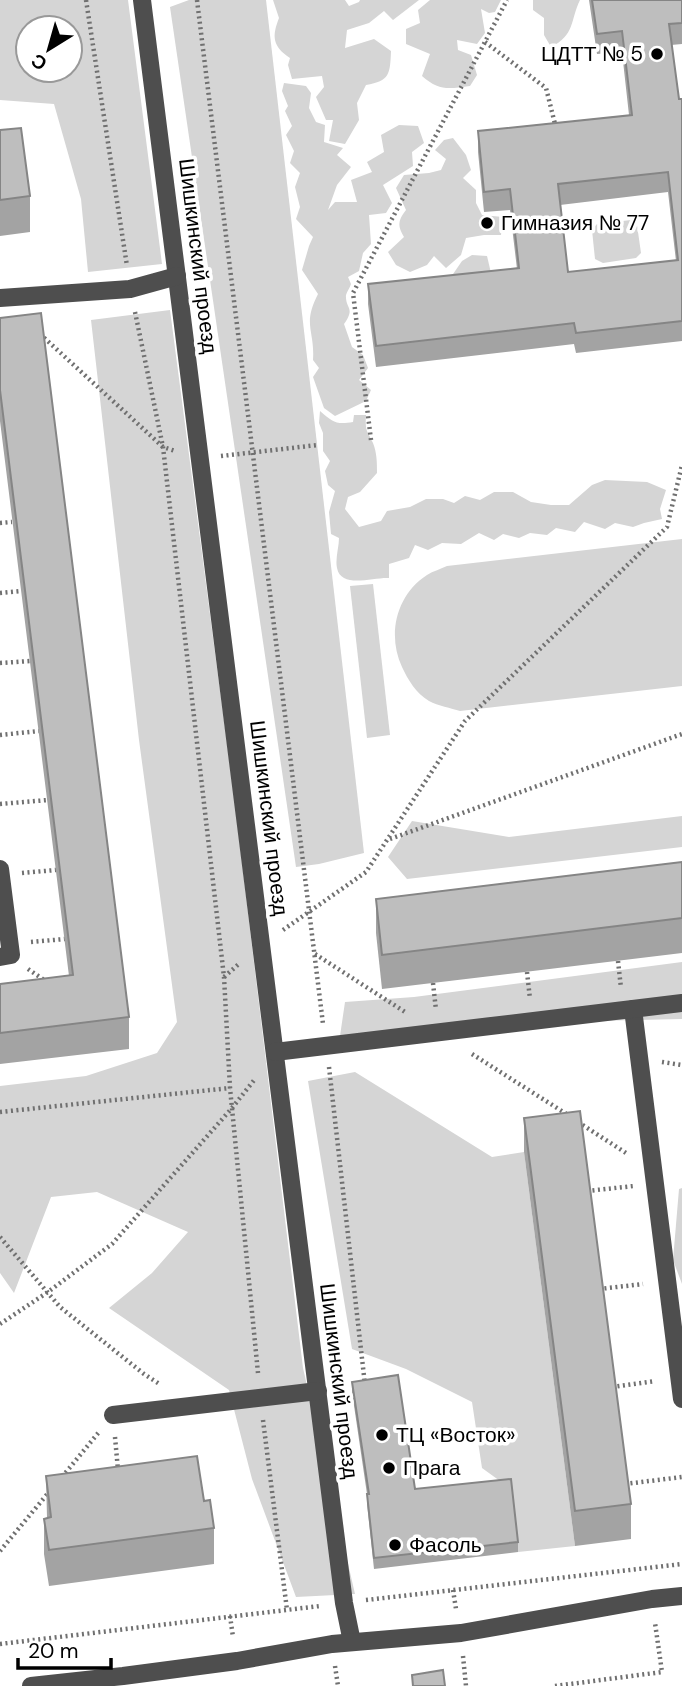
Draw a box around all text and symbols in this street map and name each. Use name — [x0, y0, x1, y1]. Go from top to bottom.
north arrow — [14, 14, 84, 84]
place label: ЦДТТ № 5 — [541, 40, 643, 68]
marker: ЦДТТ № 5 — [649, 46, 665, 62]
text: С — [26, 48, 52, 76]
street label: Шишкинский проезд — [172, 157, 224, 355]
place label: Гимназия № 77 — [501, 209, 649, 237]
marker: Гимназия № 77 — [479, 215, 495, 231]
street label: Шишкинский проезд — [243, 719, 295, 917]
street label: Шишкинский проезд — [313, 1282, 365, 1480]
place label: ТЦ «Восток» — [396, 1421, 515, 1449]
marker: ТЦ «Восток» — [374, 1427, 390, 1443]
place label: Прага — [403, 1454, 461, 1482]
marker: Прага — [381, 1460, 397, 1476]
place label: Фасоль — [409, 1531, 482, 1559]
marker: Фасоль — [387, 1537, 403, 1553]
scale bar — [18, 1626, 110, 1670]
text: 20 m — [28, 1637, 79, 1665]

